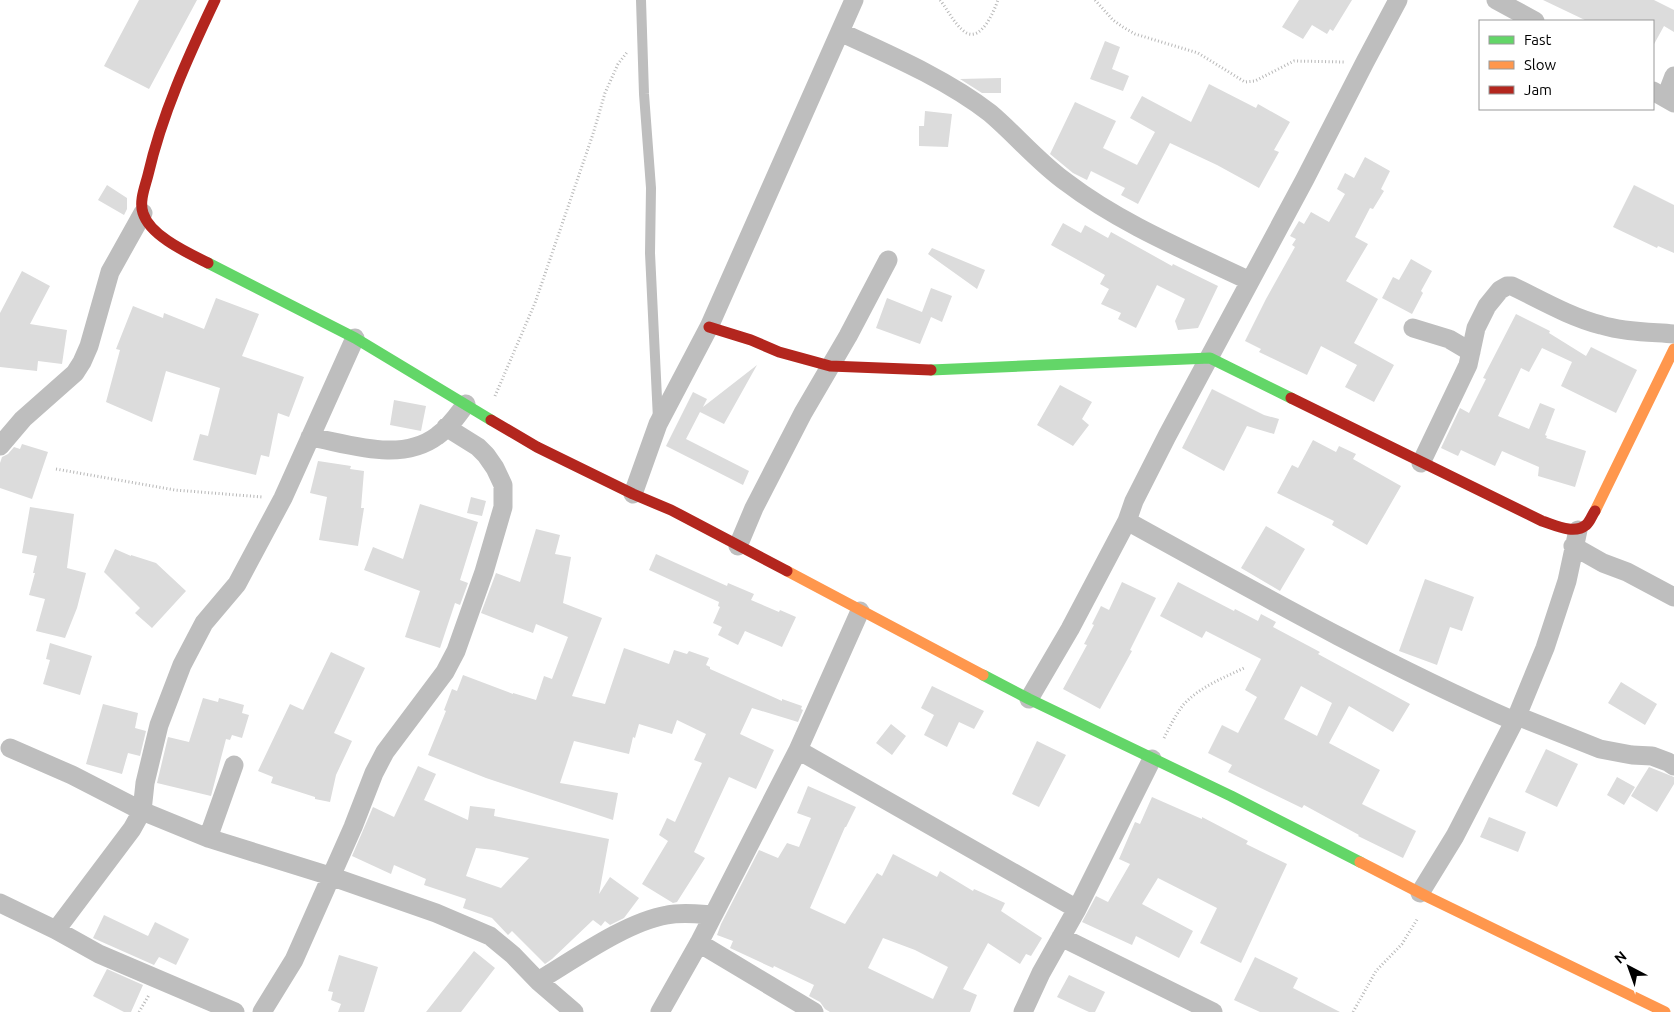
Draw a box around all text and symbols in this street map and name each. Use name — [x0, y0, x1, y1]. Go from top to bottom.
legend — [1479, 20, 1654, 110]
text: Fast — [1524, 31, 1552, 48]
text: Slow — [1524, 56, 1557, 73]
text: Jam — [1524, 81, 1552, 98]
north arrow — [1604, 942, 1654, 992]
text: N — [1611, 948, 1630, 967]

